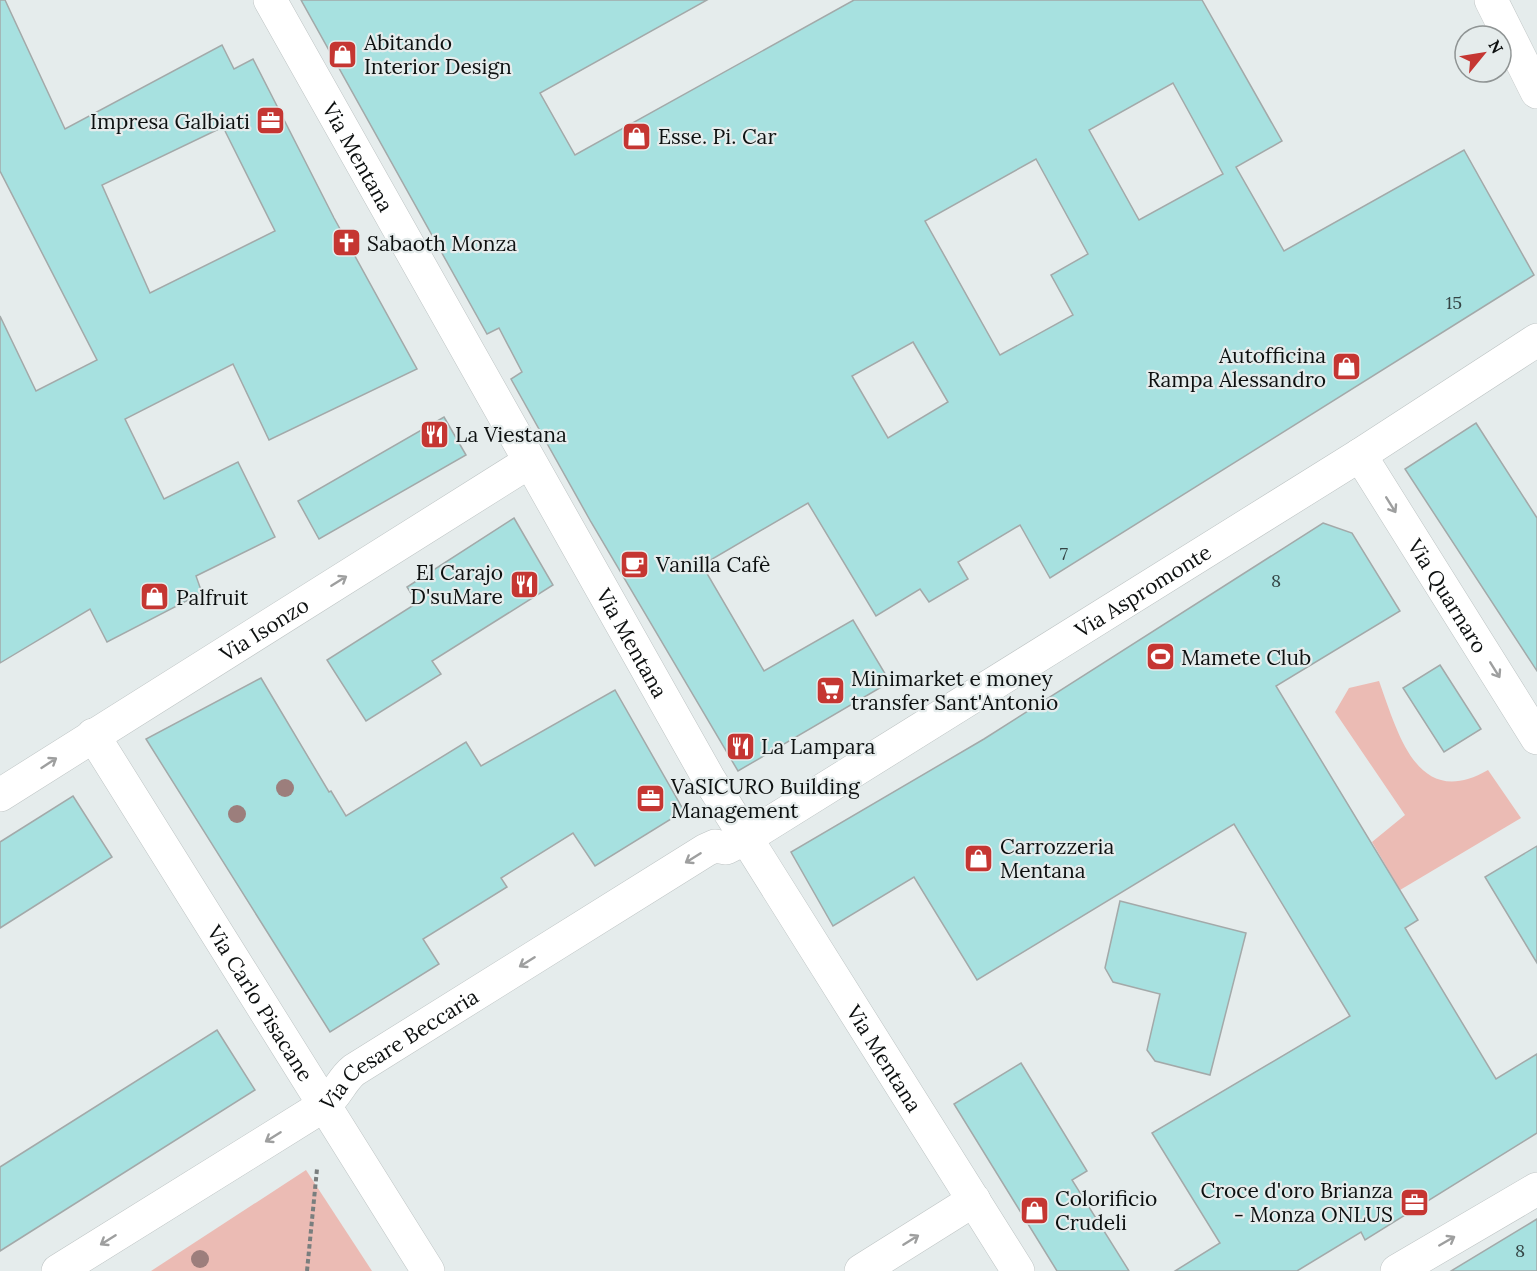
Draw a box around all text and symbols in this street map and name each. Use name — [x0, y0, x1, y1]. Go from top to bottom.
north arrow — [1453, 24, 1513, 84]
place label: Abitando Interior Design — [363, 29, 512, 80]
text: N — [1484, 36, 1508, 57]
shop icon: Abitando Interior Design — [327, 38, 359, 70]
street label: Via Mentana — [316, 96, 400, 216]
office icon: Impresa Galbiati — [255, 105, 287, 137]
place label: Impresa Galbiati — [90, 108, 250, 135]
shop icon: Esse. Pi. Car — [621, 120, 653, 152]
place label: Esse. Pi. Car — [658, 123, 777, 150]
church icon: Sabaoth Monza — [330, 227, 362, 259]
place label: Sabaoth Monza — [367, 230, 517, 257]
house number: 15 — [1446, 291, 1462, 314]
place label: Autofficina Rampa Alessandro — [1147, 342, 1326, 393]
shop icon: Autofficina Rampa Alessandro — [1331, 351, 1363, 383]
restaurant icon: La Viestana — [418, 418, 450, 450]
place label: La Viestana — [455, 421, 567, 448]
one-way arrow — [1386, 496, 1398, 513]
street label: Via Quarnaro — [1402, 533, 1494, 658]
street label: Via Aspromonte — [1069, 538, 1216, 644]
house number: 7 — [1060, 542, 1068, 565]
cafe icon: Vanilla Cafè — [619, 548, 651, 580]
place label: Vanilla Cafè — [655, 551, 770, 578]
place label: El Carajo D'suMare — [410, 559, 503, 610]
restaurant icon: El Carajo D'suMare — [508, 568, 540, 600]
house number: 8 — [1271, 569, 1281, 592]
one-way arrow — [330, 575, 347, 587]
shop icon: Palfruit — [139, 581, 171, 613]
street label: Via Mentana — [590, 583, 674, 703]
place label: Palfruit — [176, 584, 249, 611]
street label: Via Isonzo — [214, 591, 314, 667]
sports icon: Mamete Club — [1144, 641, 1176, 673]
place label: Mamete Club — [1181, 644, 1311, 671]
one-way arrow — [1489, 661, 1501, 678]
place label: Minimarket e money transfer Sant'Antonio — [851, 665, 1058, 716]
supermarket icon: Minimarket e money transfer Sant'Antonio — [814, 674, 846, 706]
restaurant icon: La Lampara — [724, 730, 756, 762]
place label: La Lampara — [761, 733, 875, 760]
one-way arrow — [40, 757, 57, 769]
place label: VaSICURO Building Management — [670, 773, 860, 824]
office icon: VaSICURO Building Management — [634, 782, 666, 814]
place label: Carrozzeria Mentana — [1000, 833, 1114, 884]
shop icon: Carrozzeria Mentana — [963, 842, 995, 874]
one-way arrow — [685, 853, 702, 865]
street label: Via Carlo Pisacane — [201, 919, 319, 1086]
one-way arrow — [519, 956, 536, 968]
street label: Via Cesare Beccaria — [313, 982, 483, 1117]
street label: Via Mentana — [840, 999, 928, 1117]
one-way arrow — [265, 1130, 282, 1143]
place label: Croce d'oro Brianza - Monza ONLUS — [1200, 1177, 1393, 1228]
place label: Colorificio Crudeli — [1055, 1185, 1157, 1236]
office icon: Croce d'oro Brianza - Monza ONLUS — [1398, 1186, 1430, 1218]
shop icon: Colorificio Crudeli — [1018, 1194, 1050, 1226]
one-way arrow — [902, 1233, 919, 1245]
one-way arrow — [100, 1234, 117, 1246]
one-way arrow — [1439, 1235, 1456, 1247]
house number: 8 — [1515, 1239, 1525, 1262]

